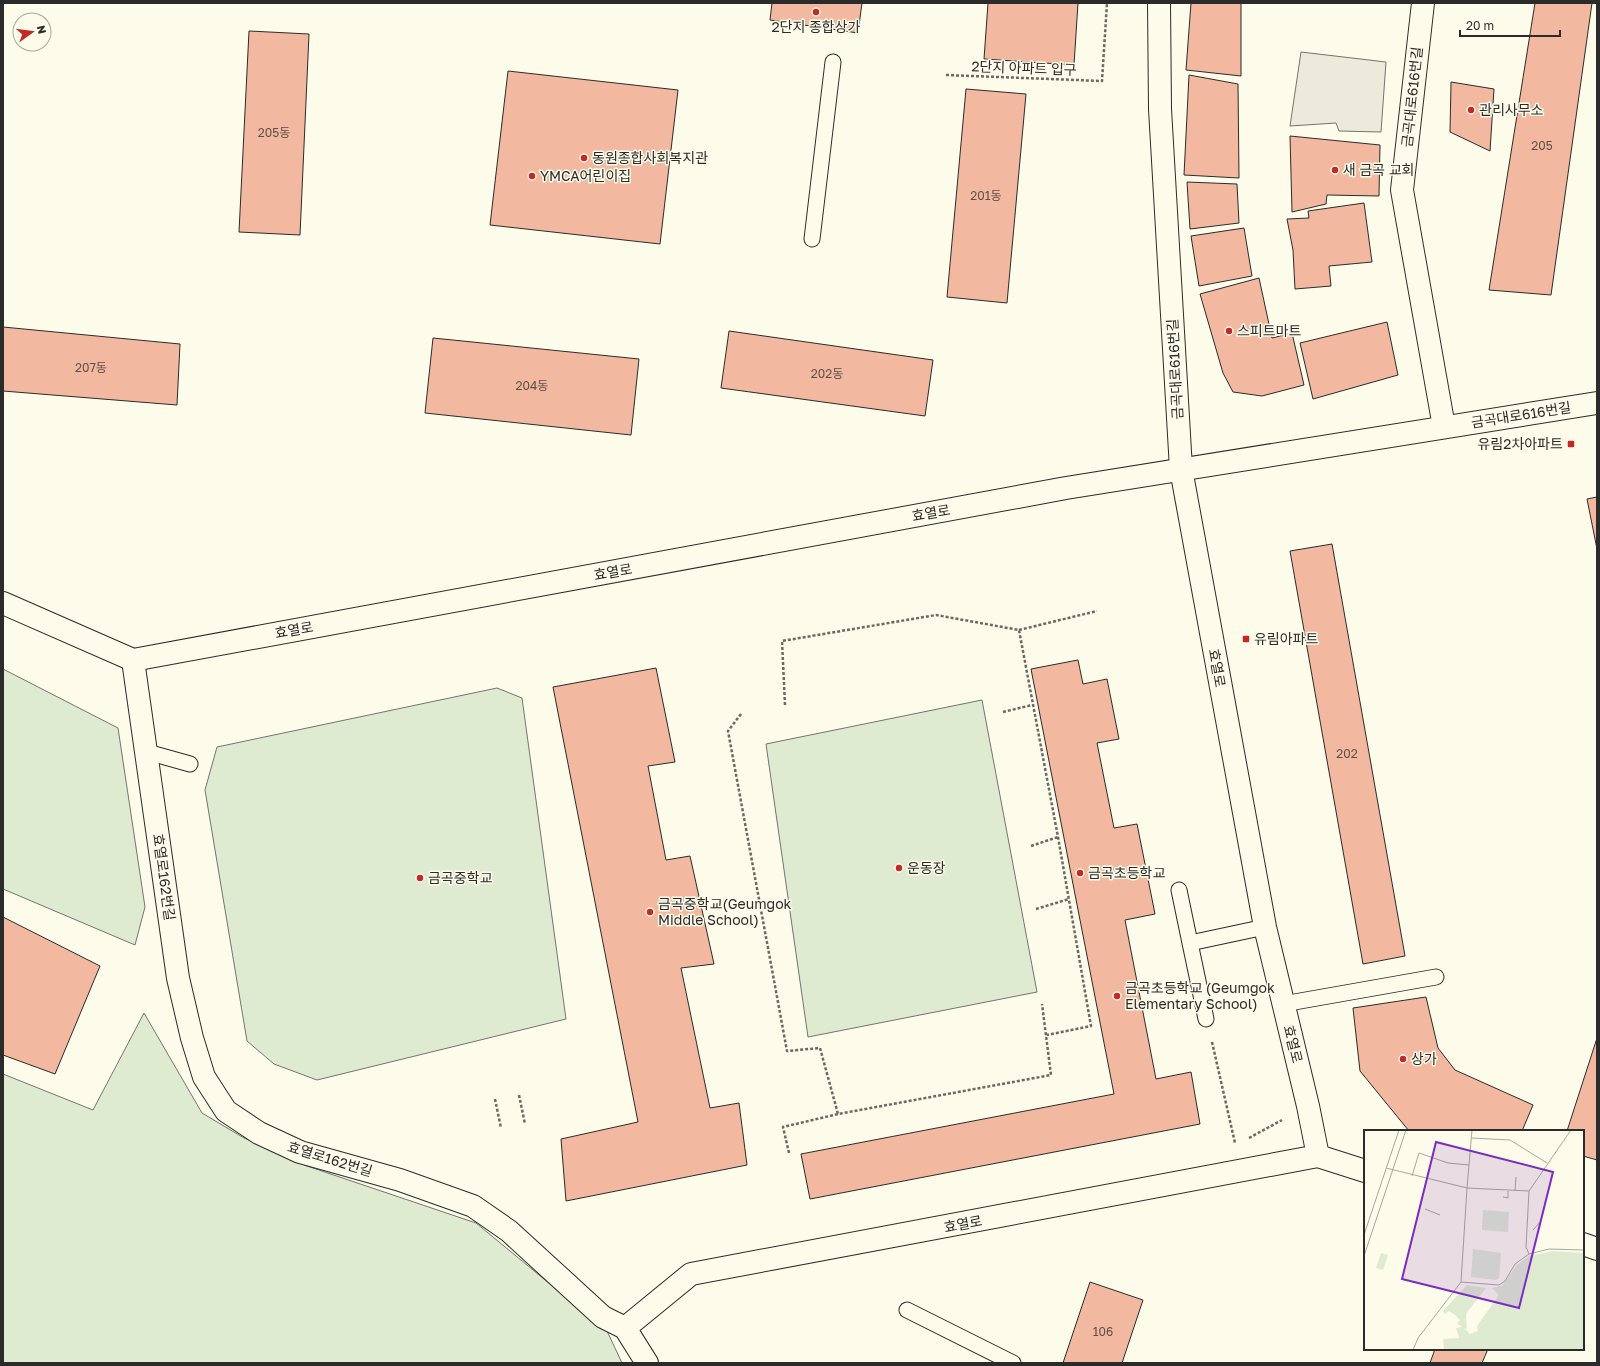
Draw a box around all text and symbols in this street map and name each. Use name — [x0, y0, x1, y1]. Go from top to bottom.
marker: 2단지 종합상가 — [811, 7, 821, 17]
north arrow — [12, 12, 52, 52]
scale bar — [1460, 12, 1560, 38]
place label: 2단지 종합상가 — [772, 18, 861, 35]
text: 20 m — [1466, 18, 1494, 33]
text: N — [35, 24, 50, 35]
street label: 금곡대로616번길 — [1398, 46, 1425, 148]
street label: 2단지 아파트 입구 — [971, 57, 1077, 78]
place label: 관리사무소 — [1479, 101, 1544, 118]
marker: 관리사무소 — [1466, 105, 1476, 115]
house number: 205동 — [258, 125, 290, 140]
house number: 205 — [1531, 138, 1553, 153]
place label: 동원종합사회복지관 — [592, 149, 708, 166]
marker: 동원종합사회복지관 — [579, 153, 589, 163]
place label: 새 금곡 교회 — [1343, 161, 1414, 178]
marker: 새 금곡 교회 — [1330, 165, 1340, 175]
place label: YMCA어린이집 — [540, 167, 631, 184]
marker: YMCA어린이집 — [527, 171, 537, 181]
house number: 201동 — [970, 188, 1002, 203]
street label: 금곡대로616번길 — [1163, 318, 1186, 420]
place label: 스피트마트 — [1237, 322, 1302, 339]
marker: 스피트마트 — [1224, 326, 1234, 336]
house number: 207동 — [75, 360, 107, 375]
house number: 202동 — [811, 366, 843, 381]
house number: 204동 — [516, 378, 548, 393]
street label: 금곡대로616번길 — [1470, 398, 1572, 431]
place label: 유림2차아파트 — [1478, 435, 1563, 452]
marker: 유림2차아파트 — [1566, 439, 1576, 449]
street label: 효열로 — [910, 501, 952, 524]
street label: 효열로 — [592, 560, 634, 583]
street label: 효열로 — [273, 618, 315, 641]
place label: 유림아파트 — [1254, 630, 1319, 647]
marker: 유림아파트 — [1241, 634, 1251, 644]
street label: 효열로 — [1206, 647, 1229, 689]
house number: 202 — [1336, 746, 1358, 761]
street label: 효열로162번길 — [150, 832, 179, 922]
place label: 운동장 — [907, 859, 946, 876]
marker: 운동장 — [894, 863, 904, 873]
place label: 금곡초등학교 — [1088, 864, 1165, 881]
marker: 금곡초등학교 — [1075, 868, 1085, 878]
place label: 금곡중학교 — [428, 869, 493, 886]
marker: 금곡중학교 — [415, 873, 425, 883]
place label: 금곡중학교(Geumgok Middle School) — [658, 895, 792, 928]
marker: 금곡중학교(Geumgok Middle School) — [645, 907, 655, 917]
place label: 금곡초등학교 (Geumgok Elementary School) — [1125, 979, 1275, 1012]
marker: 금곡초등학교 (Geumgok Elementary School) — [1112, 991, 1122, 1001]
street label: 효열로 — [1281, 1023, 1306, 1065]
place label: 상가 — [1411, 1050, 1437, 1067]
marker: 상가 — [1398, 1054, 1408, 1064]
inset map — [1364, 1130, 1584, 1350]
street label: 효열로162번길 — [286, 1138, 375, 1179]
street label: 효열로 — [942, 1211, 984, 1236]
house number: 106 — [1093, 1324, 1113, 1339]

